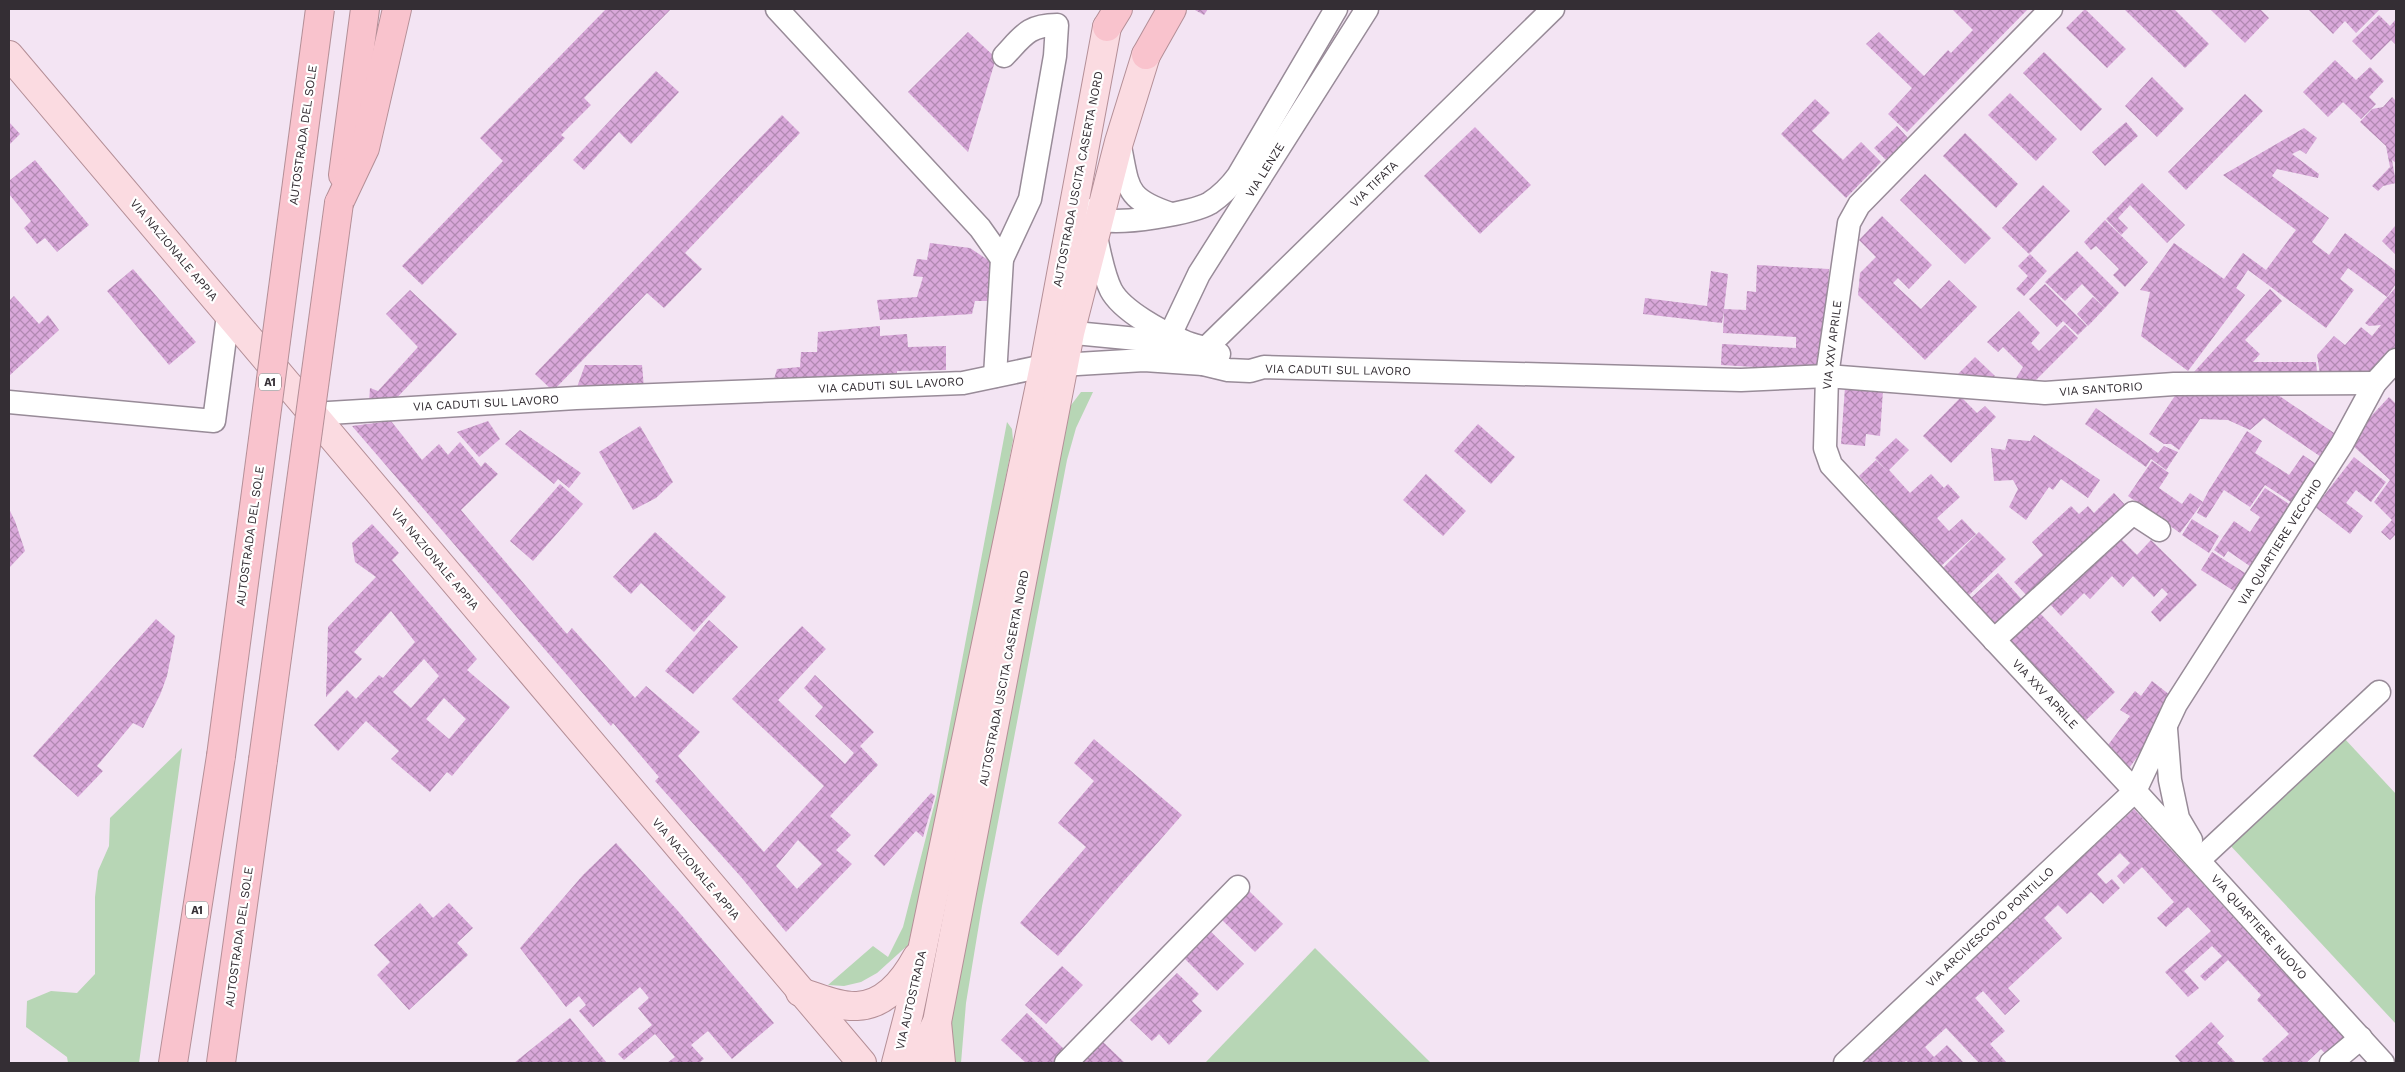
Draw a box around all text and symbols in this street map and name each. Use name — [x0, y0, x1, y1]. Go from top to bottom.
street label: AUTOSTRADA DEL SOLE — [286, 64, 320, 206]
street label: AUTOSTRADA USCITA CASERTA NORD — [1050, 70, 1106, 288]
street label: VIA LENZE — [1243, 140, 1287, 200]
street label: VIA TIFATA — [1347, 158, 1401, 210]
street label: VIA NAZIONALE APPIA — [127, 196, 221, 304]
street label: VIA XXV APRILE — [1820, 299, 1844, 390]
street label: VIA CADUTI SUL LAVORO — [1265, 362, 1411, 378]
road number: A1 — [259, 374, 281, 391]
street label: VIA CADUTI SUL LAVORO — [818, 374, 964, 396]
street label: VIA SANTORIO — [2059, 379, 2143, 399]
street label: VIA CADUTI SUL LAVORO — [413, 392, 559, 414]
street label: AUTOSTRADA DEL SOLE — [233, 465, 267, 607]
street label: VIA QUARTIERE VECCHIO — [2235, 476, 2325, 608]
street label: VIA NAZIONALE APPIA — [388, 505, 482, 613]
street label: AUTOSTRADA USCITA CASERTA NORD — [976, 569, 1032, 787]
street label: VIA XXV APRILE — [2009, 656, 2081, 732]
street label: VIA NAZIONALE APPIA — [649, 815, 743, 923]
street label: VIA ARCIVESCOVO PONTILLO — [1923, 864, 2057, 990]
street label: AUTOSTRADA DEL SOLE — [222, 866, 256, 1008]
street label: VIA QUARTIERE NUOVO — [2208, 872, 2310, 982]
road number: A1 — [186, 902, 208, 918]
street label: VIA AUTOSTRADA — [893, 949, 929, 1051]

